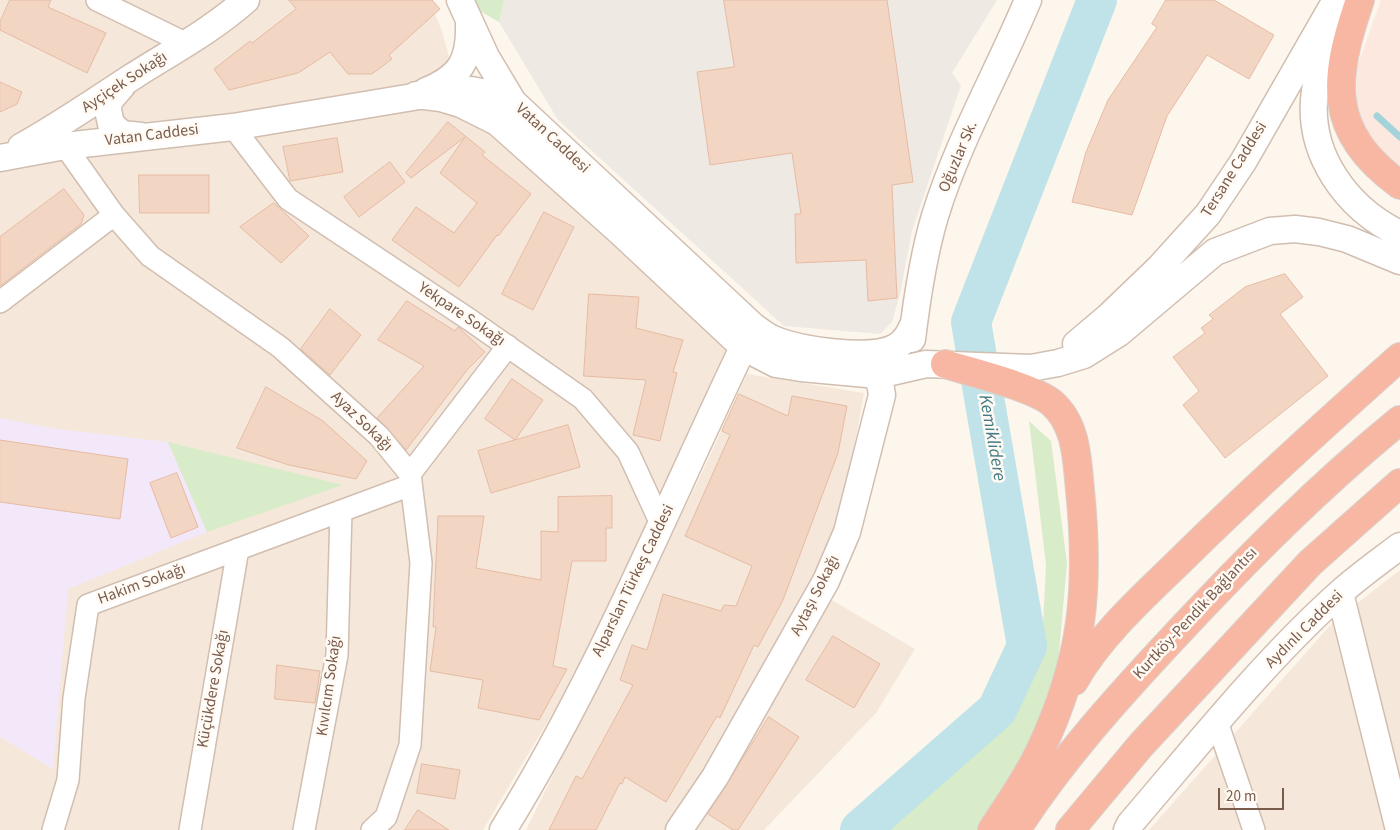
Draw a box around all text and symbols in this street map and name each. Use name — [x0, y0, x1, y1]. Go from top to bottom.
street label: Ayçiçek Sokağı — [79, 48, 171, 118]
street label: Vatan Caddesi — [511, 100, 593, 178]
street label: Oğuzlar Sk. — [935, 118, 983, 196]
street label: Tersane Caddesi — [1198, 119, 1272, 221]
street label: Vatan Caddesi — [104, 121, 200, 151]
street label: Yekpare Sokağı — [414, 279, 508, 351]
street label: Ayaz Sokağı — [326, 388, 396, 456]
water label: Kemiklidere — [973, 393, 1009, 483]
street label: Alparslan Türkeş Caddesi — [589, 502, 679, 660]
street label: Kurtköy-Pendik Bağlantısı — [1130, 544, 1262, 684]
street label: Aytaşı Sokağı — [787, 552, 845, 640]
street label: Hakim Sokağı — [96, 560, 188, 610]
street label: Aydınlı Caddesi — [1262, 587, 1348, 673]
street label: Küçükdere Sokağı — [194, 628, 234, 750]
street label: Kıvılcım Sokağı — [313, 634, 347, 738]
scale bar — [1220, 778, 1286, 810]
text: 20 m — [1226, 786, 1256, 807]

